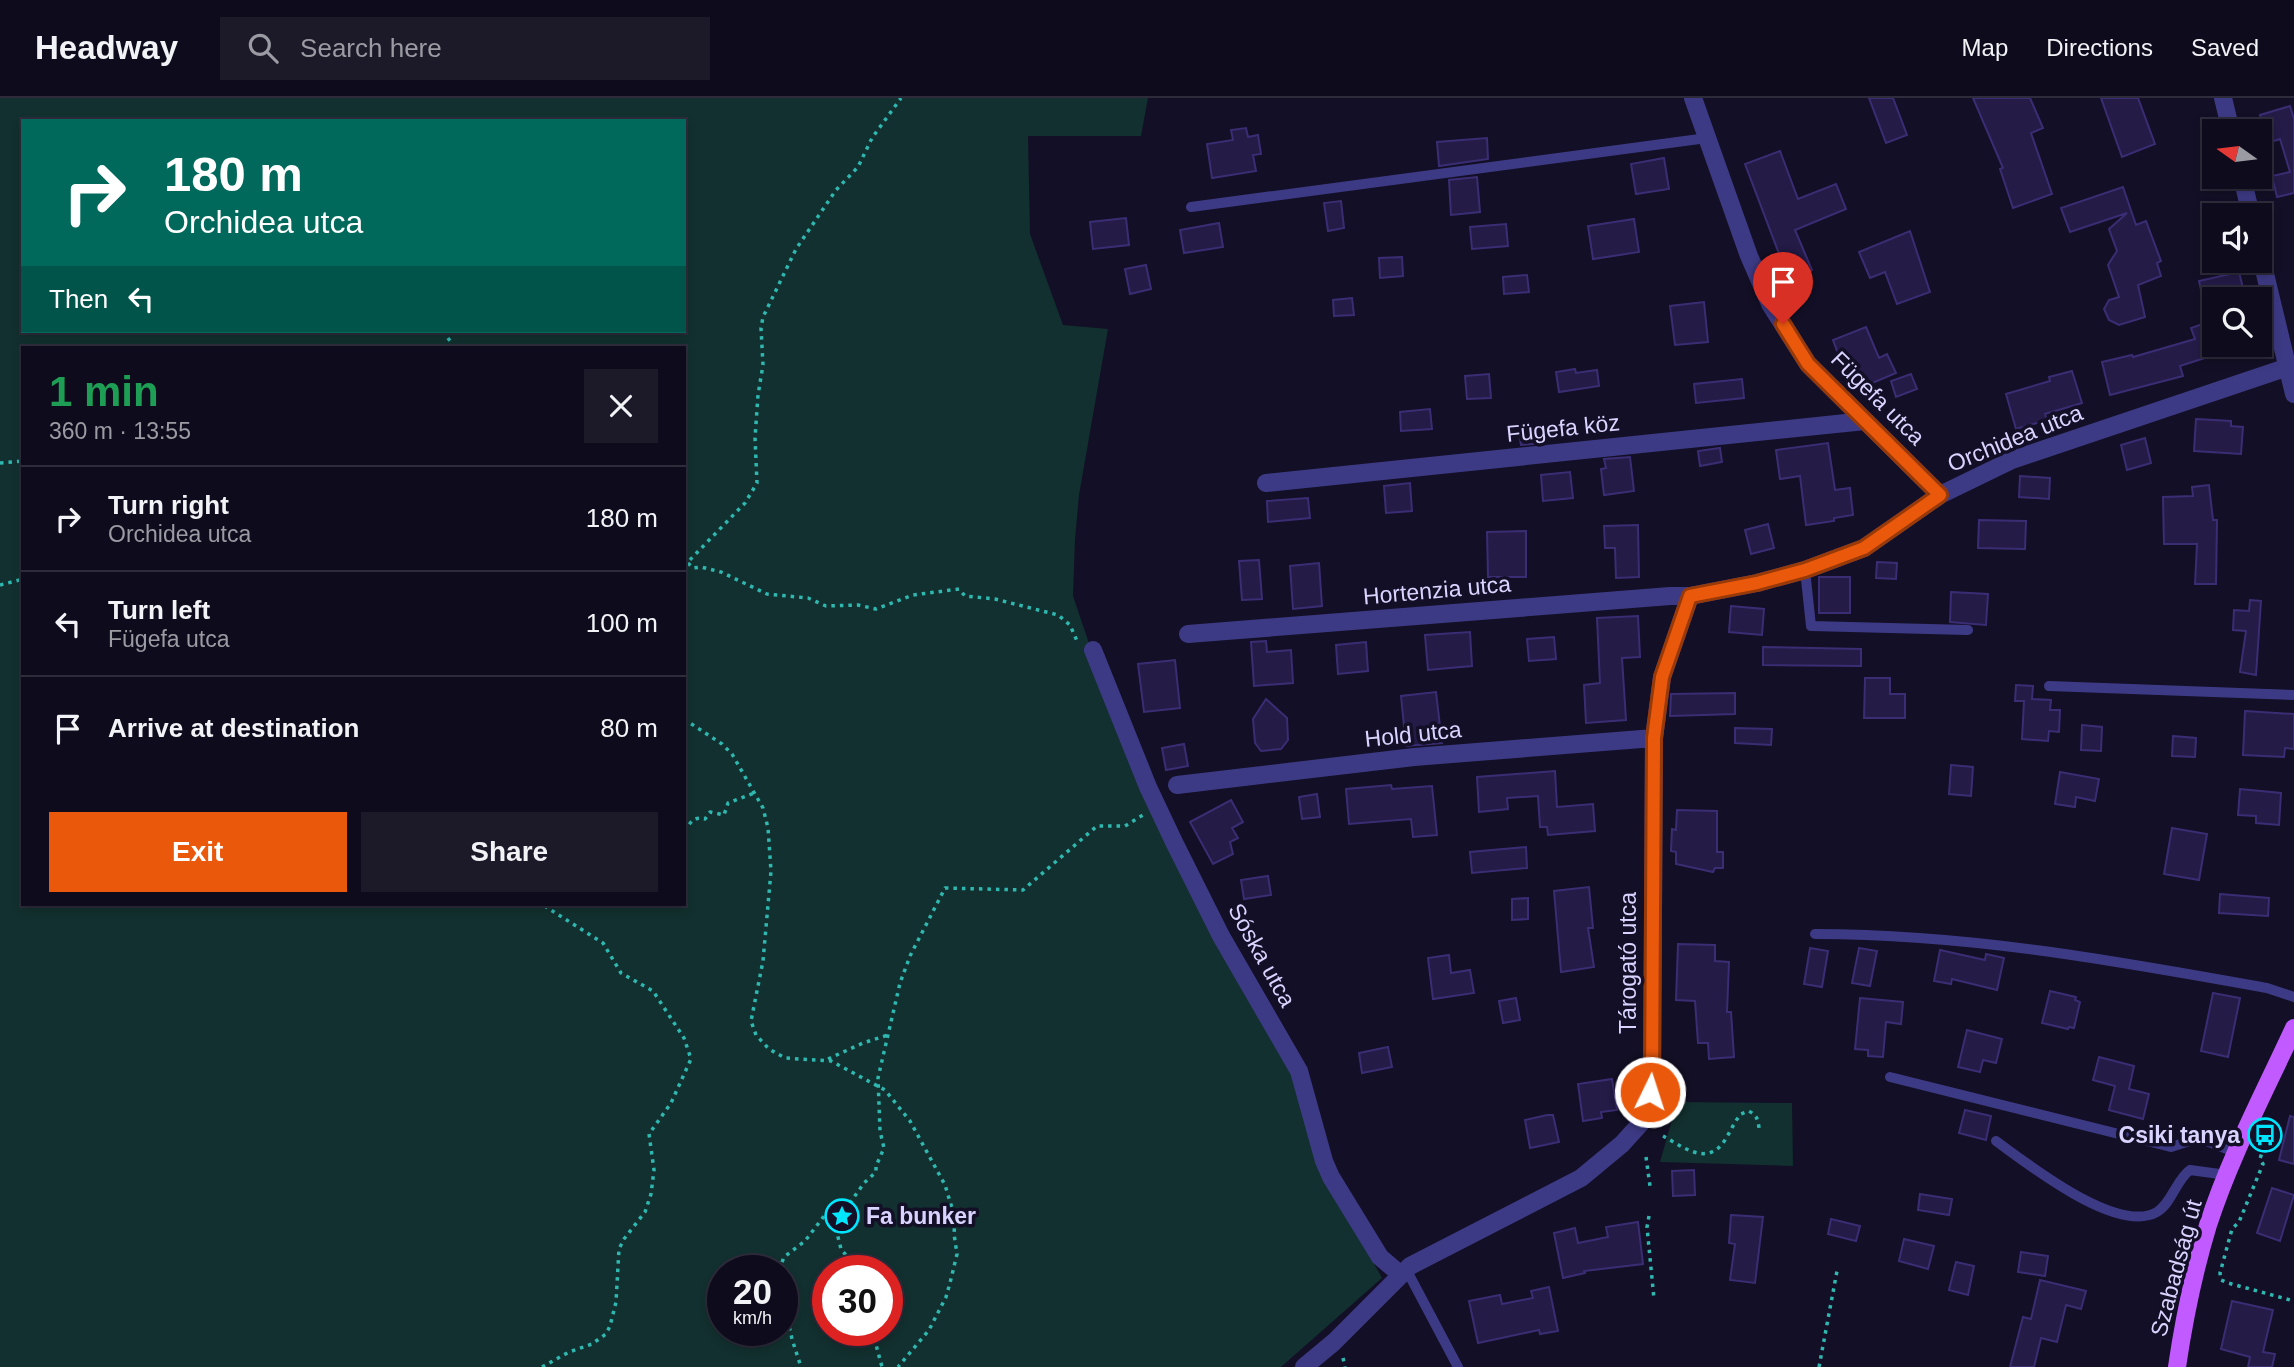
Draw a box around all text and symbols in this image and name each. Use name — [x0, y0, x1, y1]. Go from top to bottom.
search box — [220, 17, 710, 80]
text: Headway — [35, 29, 178, 66]
icon: search — [244, 29, 282, 67]
text: Search here — [300, 33, 442, 63]
text: Map — [1962, 34, 2008, 61]
text: Directions — [2046, 34, 2153, 61]
text: Saved — [2191, 34, 2259, 61]
north arrow — [2202, 119, 2272, 189]
map controls — [2202, 119, 2272, 357]
icon: right — [49, 147, 140, 238]
text: 180 m — [164, 147, 303, 201]
button: sound — [2202, 203, 2272, 273]
text: Orchidea utca — [164, 204, 363, 240]
pin — [1753, 252, 1813, 324]
icon: arrive — [1764, 263, 1802, 301]
icon: left — [122, 280, 160, 318]
text: Then — [49, 284, 108, 314]
button: search — [2202, 287, 2272, 357]
street label: Fügefa utca — [1826, 346, 1930, 450]
text: 1 min — [49, 368, 159, 415]
button: close — [584, 369, 658, 443]
street label: Orchidea utca — [1944, 399, 2086, 477]
street label: Fügefa köz — [1505, 409, 1621, 447]
text: 360 m · 13:55 — [49, 418, 191, 444]
text: Turn right — [108, 490, 229, 520]
icon: right — [49, 500, 87, 538]
text: 180 m — [586, 503, 658, 533]
text: Orchidea utca — [108, 521, 251, 547]
street label: Hortenzia utca — [1362, 571, 1512, 609]
text: Turn left — [108, 595, 210, 625]
icon: left — [49, 605, 87, 643]
text: 100 m — [586, 608, 658, 638]
text: Fügefa utca — [108, 626, 229, 652]
icon: arrive — [49, 710, 87, 748]
text: Arrive at destination — [108, 713, 359, 743]
text: 80 m — [600, 713, 658, 743]
street label: Hold utca — [1363, 716, 1463, 752]
button: Exit — [49, 812, 347, 892]
button: Share — [361, 812, 658, 892]
street label: Tárogató utca — [1615, 892, 1641, 1034]
street label: Sóska utca — [1223, 899, 1301, 1011]
position arrow — [1613, 1055, 1687, 1129]
bus stop icon: Csiki tanya — [2246, 1116, 2284, 1154]
place label: Csiki tanya — [2119, 1122, 2240, 1148]
street label: Szabadság út — [2145, 1196, 2207, 1339]
place icon: Fa bunker — [823, 1197, 861, 1235]
place label: Fa bunker — [866, 1203, 976, 1229]
speed limit sign: 30 — [812, 1255, 903, 1346]
text: 20 — [733, 1272, 772, 1311]
text: km/h — [733, 1308, 772, 1328]

